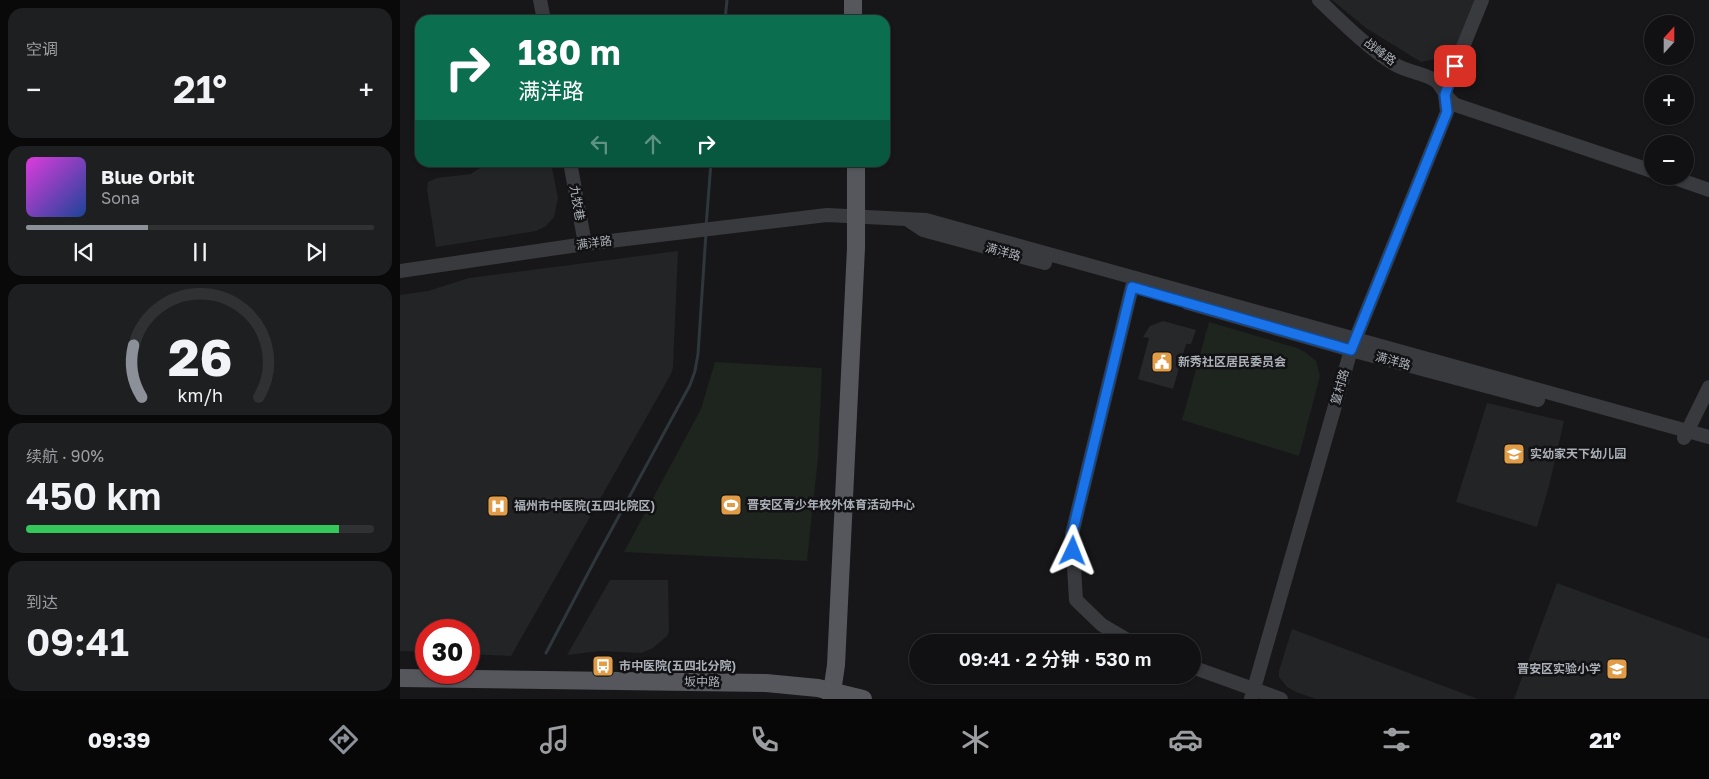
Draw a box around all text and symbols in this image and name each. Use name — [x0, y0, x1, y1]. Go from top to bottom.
north arrow — [1644, 15, 1694, 65]
map controls — [1644, 15, 1694, 185]
text: 180 m — [518, 31, 621, 73]
icon: right — [435, 35, 500, 100]
street label: 战峰路 — [1361, 35, 1399, 68]
text: 空调 — [26, 39, 58, 59]
pin — [1434, 45, 1476, 87]
icon: arrive — [1441, 52, 1469, 80]
text: 21° — [173, 66, 227, 111]
text: − — [26, 73, 41, 106]
text: + — [359, 73, 374, 106]
button: + — [1644, 75, 1694, 125]
text: 满洋路 — [518, 77, 584, 104]
icon: left — [586, 130, 614, 158]
icon: ahead — [639, 130, 667, 158]
icon: right — [692, 130, 720, 158]
button: − — [1644, 135, 1694, 185]
text: Blue Orbit — [101, 165, 195, 188]
street label: 九牧巷 — [567, 184, 588, 222]
text: Sona — [101, 188, 140, 208]
street label: 满洋路 — [575, 233, 613, 252]
icon: previous — [70, 238, 98, 266]
icon: pause — [186, 238, 214, 266]
icon: next — [302, 238, 330, 266]
street label: 满洋路 — [984, 240, 1022, 263]
text: 26 — [168, 325, 232, 387]
street label: 满洋路 — [1374, 349, 1412, 372]
public building icon: 新秀社区居民委员会 — [1150, 350, 1174, 374]
place label: 新秀社区居民委员会 — [1178, 354, 1286, 369]
street label: 篁村路 — [1327, 367, 1352, 406]
text: km/h — [177, 384, 223, 406]
school or university icon: 实幼家天下幼儿园 — [1502, 442, 1526, 466]
text: 续航 · 90% — [26, 446, 104, 466]
place label: 实幼家天下幼儿园 — [1530, 446, 1626, 461]
text: 450 km — [26, 473, 162, 518]
sports icon: 晋安区青少年校外体育活动中心 — [719, 493, 743, 517]
hospital icon: 福州市中医院(五四北院区) — [486, 494, 510, 518]
place label: 晋安区青少年校外体育活动中心 — [747, 497, 915, 512]
place label: 福州市中医院(五四北院区) — [514, 498, 655, 513]
position arrow — [1046, 524, 1098, 576]
text: 到达 — [26, 592, 58, 612]
text: 09:41 — [26, 619, 129, 664]
speed limit sign: 30 — [415, 619, 480, 684]
text: 09:41 · 2 分钟 · 530 m — [959, 647, 1151, 670]
bus stop icon: 市中医院(五四北分院) — [591, 654, 615, 678]
school or university icon: 晋安区实验小学 — [1605, 657, 1629, 681]
place label: 市中医院(五四北分院) — [619, 658, 736, 673]
place label: 晋安区实验小学 — [1517, 661, 1601, 676]
street label: 坂中路 — [684, 674, 720, 689]
icon: directions — [326, 722, 361, 757]
icon: music — [537, 722, 572, 757]
icon: phone — [747, 722, 782, 757]
icon: climate — [958, 722, 993, 757]
icon: car — [1168, 722, 1203, 757]
icon: filters — [1379, 722, 1414, 757]
text: 09:39 — [88, 726, 150, 753]
text: 21° — [1589, 726, 1621, 753]

